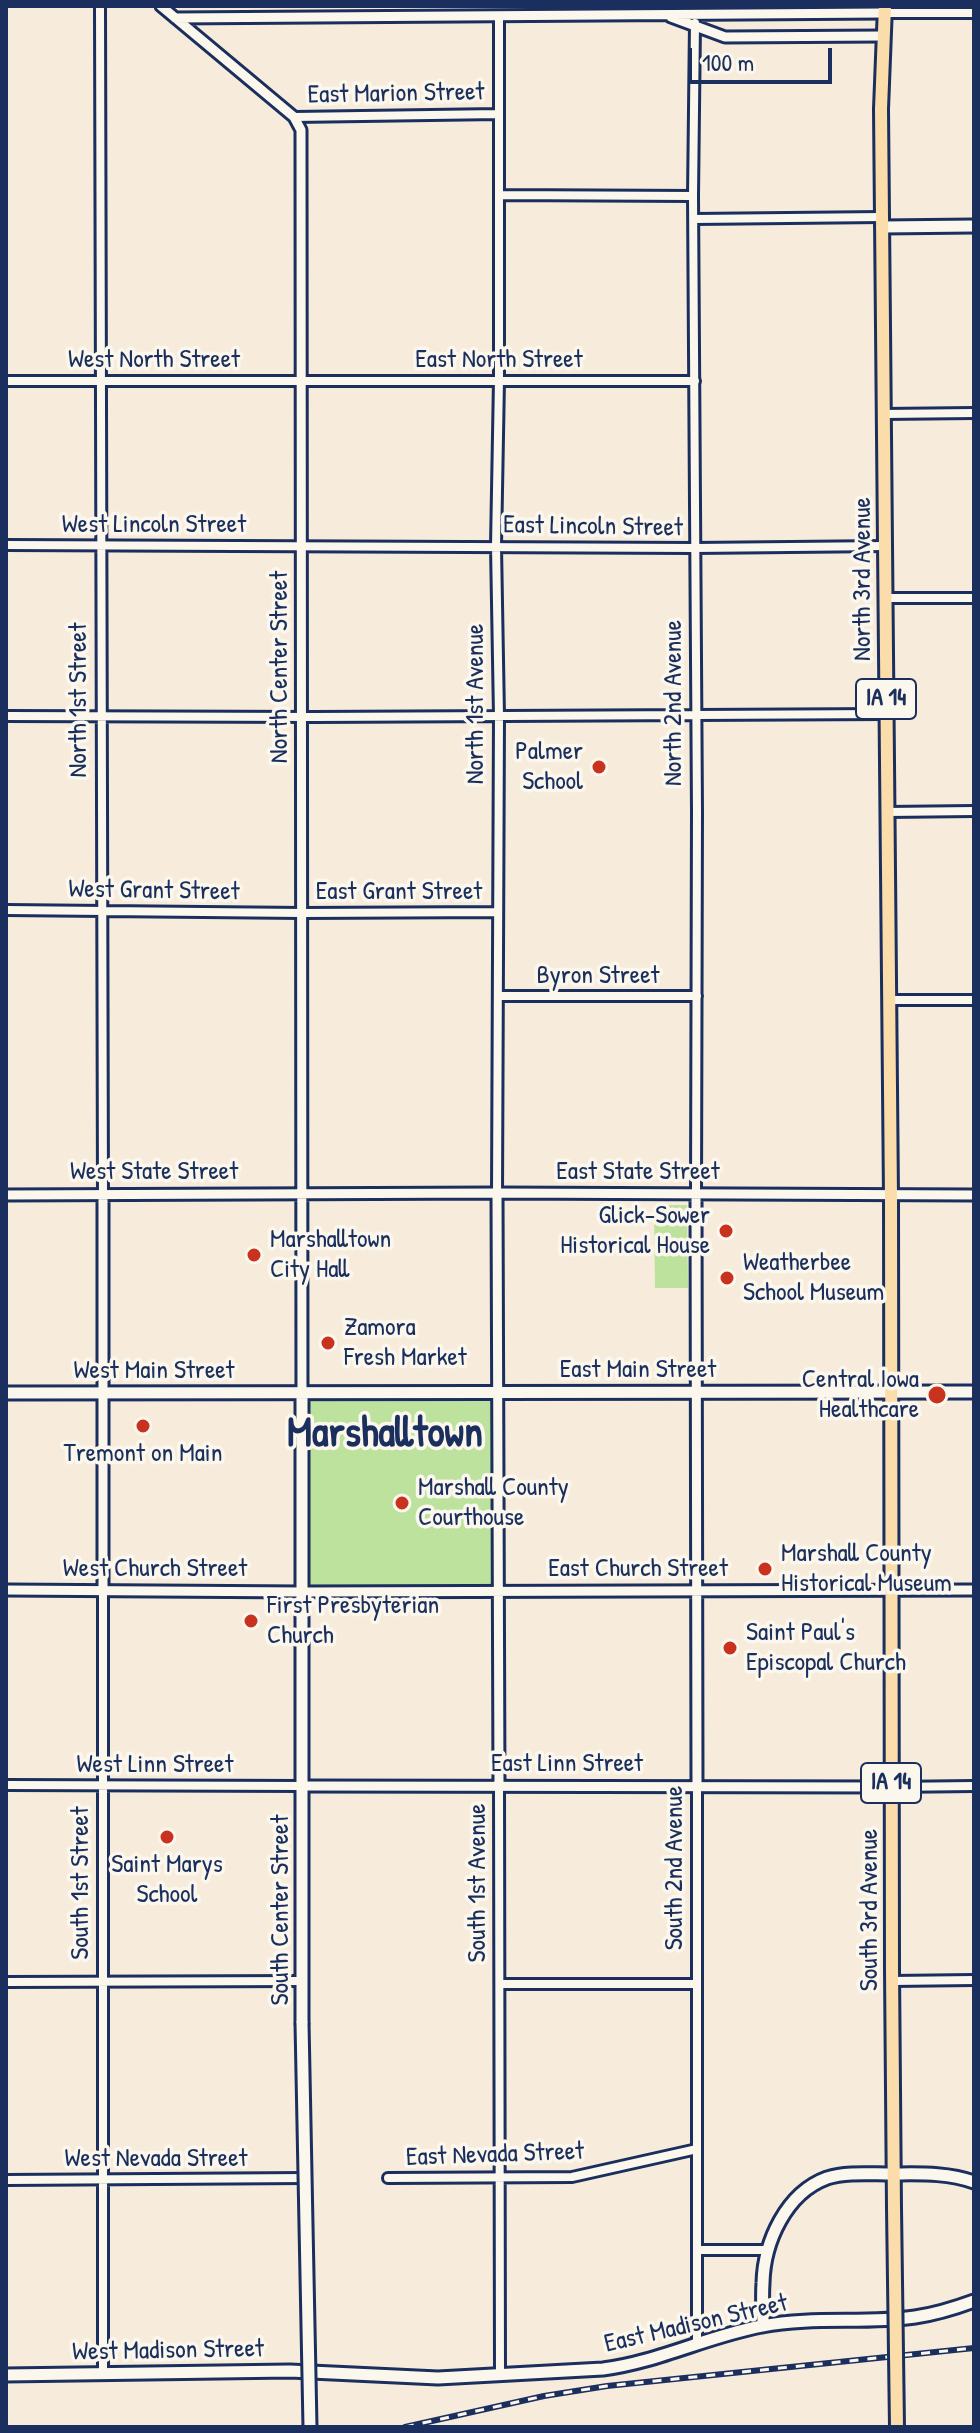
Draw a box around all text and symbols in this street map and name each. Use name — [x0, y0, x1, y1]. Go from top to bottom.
scale bar — [692, 32, 836, 82]
text: 100 m — [702, 46, 754, 78]
street label: East Marion Street — [307, 77, 485, 111]
street label: West North Street — [68, 344, 240, 376]
street label: East North Street — [415, 344, 583, 376]
street label: North 3rd Avenue — [847, 497, 879, 661]
street label: West Lincoln Street — [62, 509, 246, 541]
street label: East Lincoln Street — [503, 510, 683, 544]
street label: North Center Street — [264, 571, 296, 763]
street label: North 2nd Avenue — [658, 620, 690, 786]
street label: North 1st Street — [63, 622, 95, 778]
street label: North 1st Avenue — [460, 624, 492, 784]
road number: IA 14 — [856, 679, 916, 719]
place label: Palmer School — [515, 736, 583, 798]
marker: Palmer School — [590, 758, 608, 776]
street label: West Grant Street — [68, 874, 240, 908]
street label: East Grant Street — [316, 876, 482, 908]
street label: Byron Street — [537, 960, 659, 992]
street label: West State Street — [70, 1156, 238, 1188]
street label: East State Street — [556, 1156, 720, 1188]
place label: Glick-Sower Historical House — [560, 1200, 710, 1262]
marker: Glick-Sower Historical House — [717, 1222, 735, 1240]
place label: Marshalltown City Hall — [270, 1224, 391, 1286]
marker: Marshalltown City Hall — [245, 1246, 263, 1264]
place label: Weatherbee School Museum — [743, 1247, 884, 1308]
marker: Weatherbee School Museum — [718, 1269, 736, 1287]
place label: Zamora Fresh Market — [344, 1312, 467, 1374]
marker: Zamora Fresh Market — [319, 1334, 337, 1352]
street label: East Main Street — [560, 1354, 716, 1386]
street label: West Main Street — [73, 1355, 235, 1387]
place label: Central Iowa Healthcare — [802, 1364, 919, 1426]
marker: Central Iowa Healthcare — [926, 1384, 948, 1406]
district label: Marshalltown — [287, 1410, 483, 1460]
marker: Tremont on Main — [134, 1417, 152, 1435]
place label: Tremont on Main — [64, 1438, 222, 1470]
place label: Marshall County Courthouse — [418, 1472, 569, 1534]
marker: Marshall County Courthouse — [393, 1494, 411, 1512]
place label: Marshall County Historical Museum — [781, 1538, 952, 1600]
street label: West Church Street — [63, 1553, 247, 1585]
street label: East Church Street — [548, 1553, 728, 1585]
marker: Marshall County Historical Museum — [756, 1560, 774, 1578]
place label: First Presbyterian Church — [267, 1590, 439, 1652]
marker: First Presbyterian Church — [242, 1612, 260, 1630]
place label: Saint Paul's Episcopal Church — [746, 1617, 906, 1678]
marker: Saint Paul's Episcopal Church — [721, 1639, 739, 1657]
street label: East Linn Street — [491, 1748, 643, 1780]
street label: West Linn Street — [77, 1749, 233, 1781]
road number: IA 14 — [861, 1763, 921, 1803]
street label: South 2nd Avenue — [659, 1786, 691, 1950]
street label: South 1st Avenue — [462, 1804, 494, 1962]
street label: South 1st Street — [65, 1806, 97, 1960]
street label: South Center Street — [265, 1815, 297, 2005]
marker: Saint Marys School — [158, 1828, 176, 1846]
street label: South 3rd Avenue — [854, 1829, 886, 1991]
place label: Saint Marys School — [111, 1849, 223, 1910]
street label: East Nevada Street — [405, 2136, 585, 2174]
street label: West Nevada Street — [65, 2143, 247, 2175]
street label: East Madison Street — [601, 2288, 791, 2360]
street label: West Madison Street — [72, 2334, 264, 2368]

